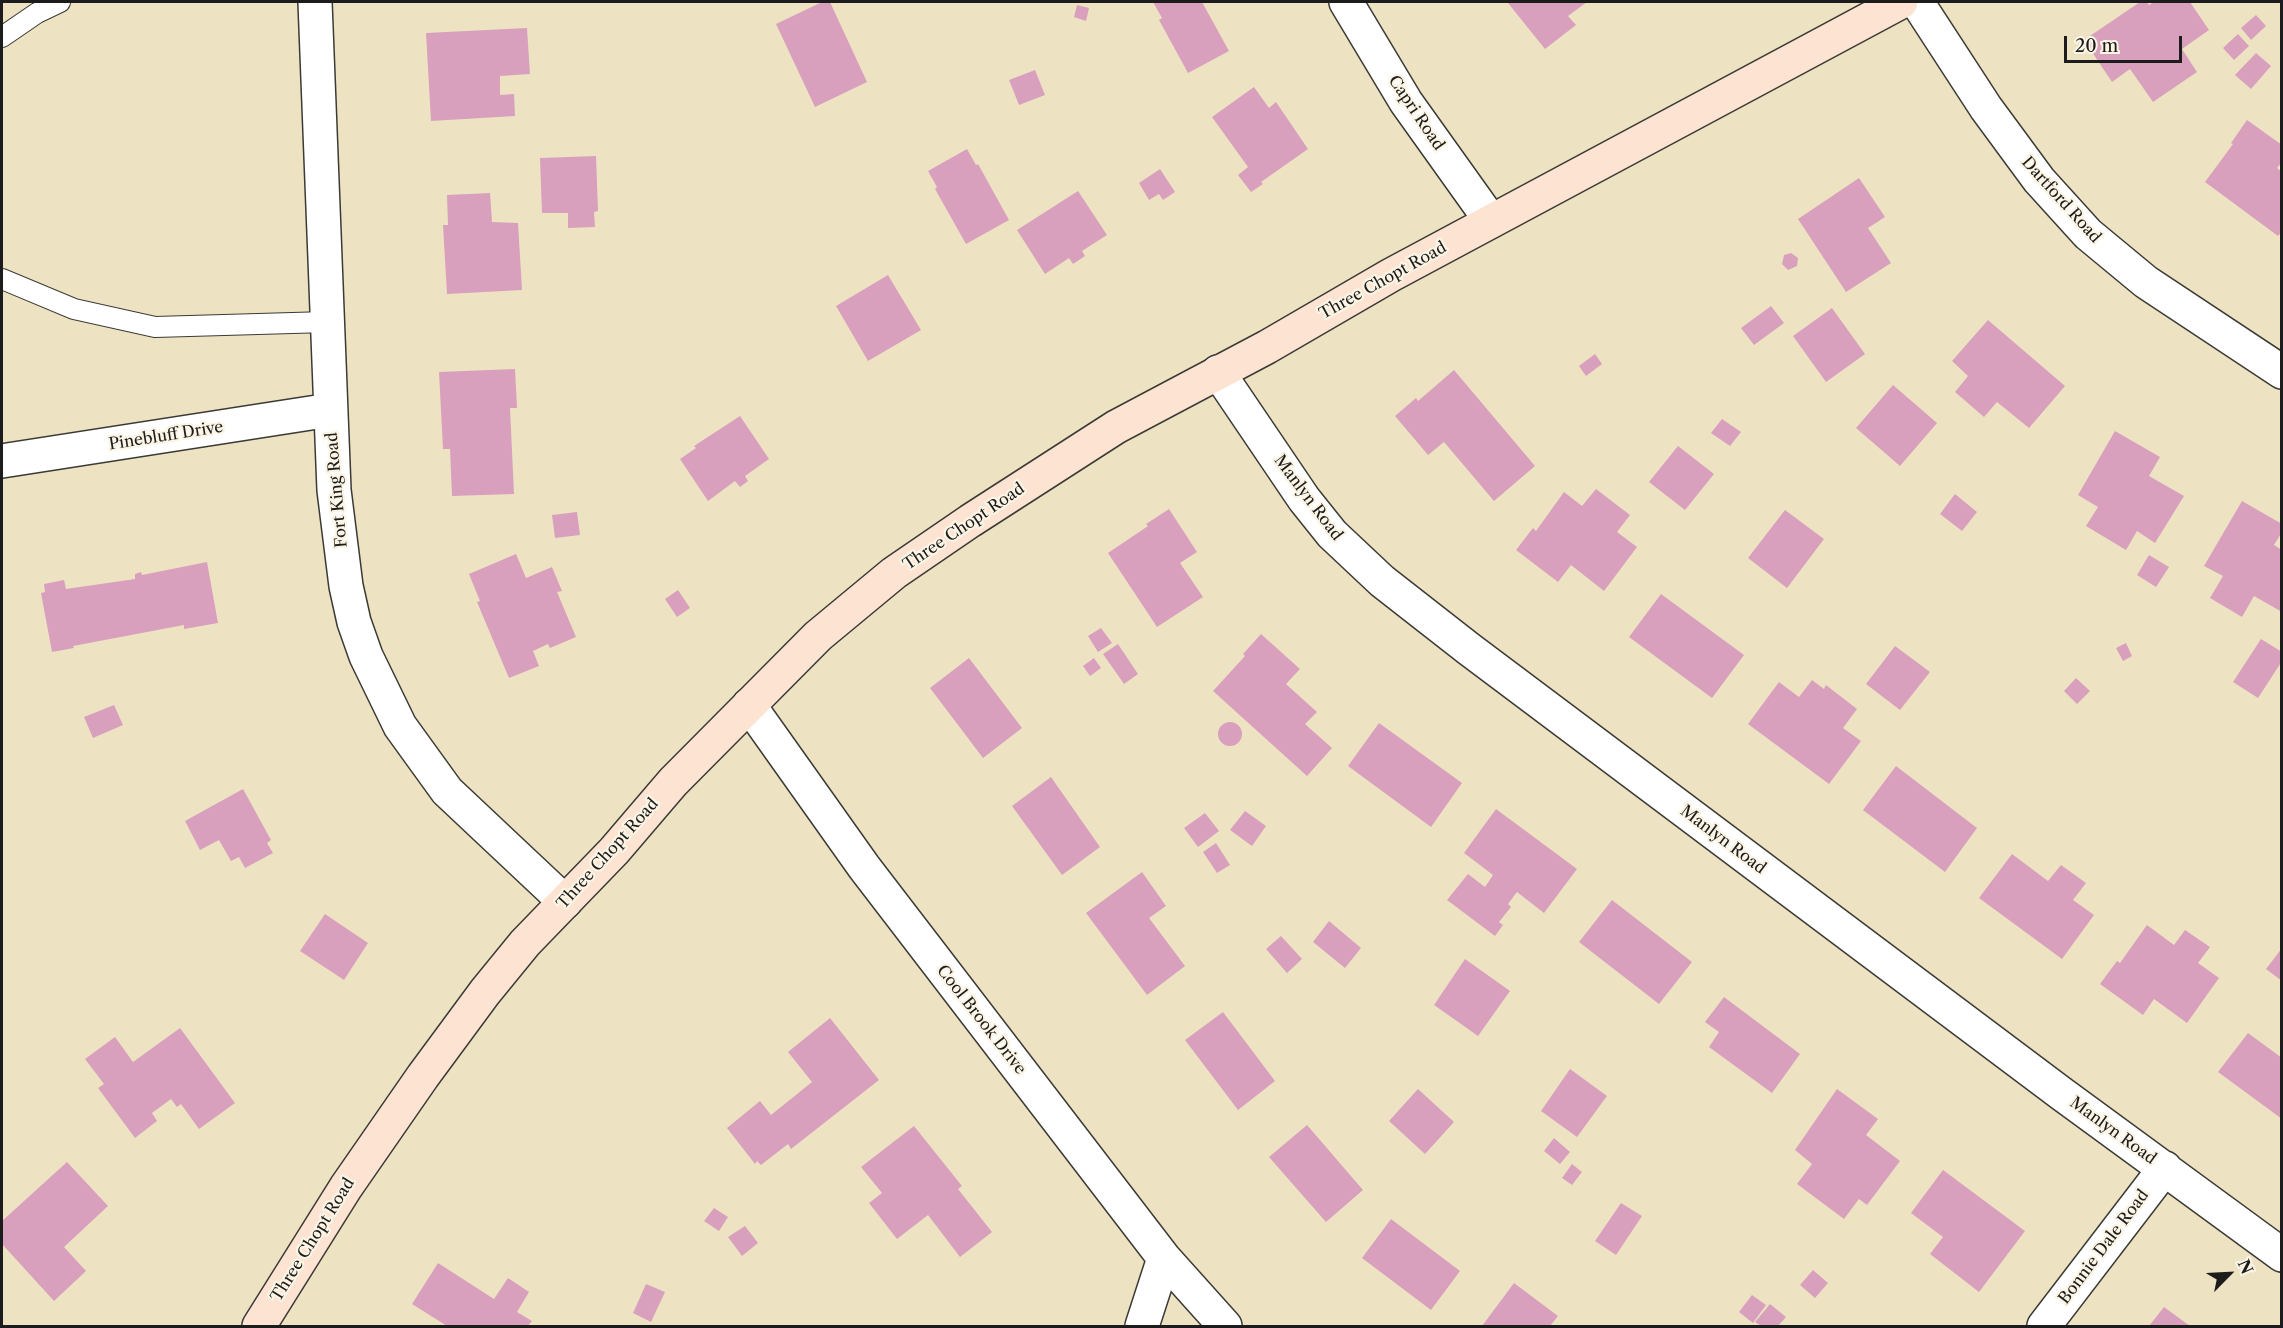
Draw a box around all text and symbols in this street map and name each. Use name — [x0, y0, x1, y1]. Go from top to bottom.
scale bar — [2067, 24, 2186, 62]
text: 20 m — [2075, 35, 2118, 57]
street label: Capri Road — [1384, 72, 1448, 154]
street label: Dartford Road — [2017, 153, 2105, 247]
street label: Three Chopt Road — [1316, 238, 1450, 324]
street label: Pinebluff Drive — [107, 417, 225, 455]
street label: Fort King Road — [322, 431, 352, 549]
street label: Manlyn Road — [1270, 452, 1346, 544]
street label: Three Chopt Road — [900, 479, 1028, 575]
street label: Three Chopt Road — [553, 795, 663, 913]
street label: Manlyn Road — [1677, 802, 1769, 878]
street label: Cool Brook Drive — [932, 962, 1030, 1078]
street label: Manlyn Road — [2066, 1093, 2160, 1169]
street label: Three Chopt Road — [267, 1175, 359, 1305]
street label: Bonnie Dale Road — [2055, 1186, 2153, 1308]
north arrow — [2199, 1244, 2259, 1304]
text: N — [2233, 1256, 2257, 1277]

